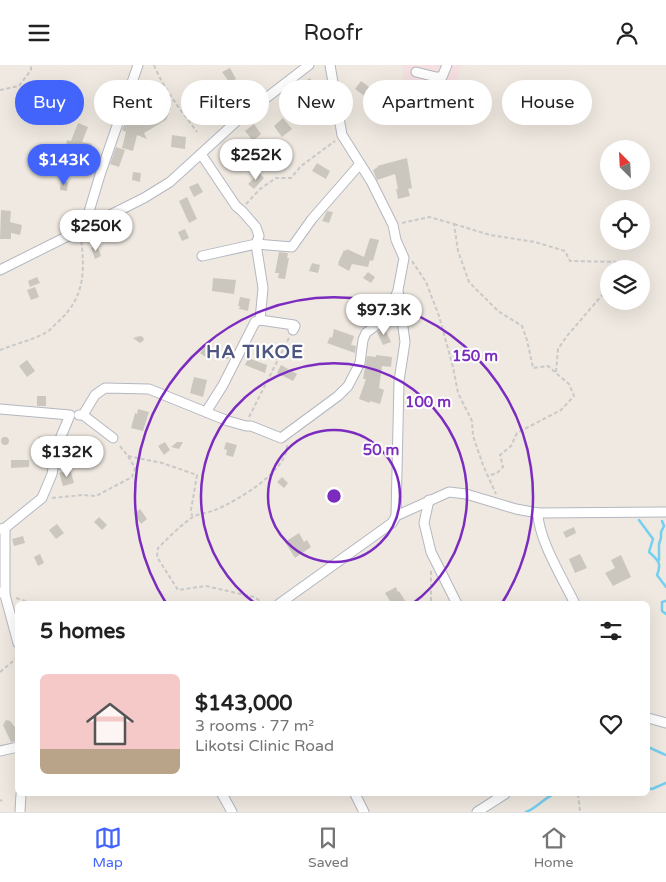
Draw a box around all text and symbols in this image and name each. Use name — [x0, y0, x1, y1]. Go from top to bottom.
icon: menu — [25, 19, 53, 47]
icon: person — [613, 19, 641, 47]
text: Roofr — [303, 20, 363, 46]
chip: Buy — [15, 80, 84, 125]
chip: Rent — [94, 80, 171, 125]
chip: Filters — [181, 80, 269, 125]
chip: New — [279, 80, 353, 125]
chip: Apartment — [363, 80, 492, 125]
chip: House — [502, 80, 592, 125]
pin: $252K — [221, 139, 291, 181]
north arrow — [600, 140, 650, 190]
map controls — [600, 140, 650, 310]
pin: $143K — [29, 143, 99, 186]
text: $252K — [231, 145, 281, 165]
text: $143K — [39, 150, 89, 170]
button: locate — [600, 200, 650, 250]
pin: $250K — [61, 209, 131, 252]
text: $250K — [71, 216, 121, 236]
button: layers — [600, 260, 650, 310]
pin: $97.3K — [343, 293, 425, 336]
text: $97.3K — [357, 300, 411, 320]
district label: HA TIKOE — [206, 341, 304, 363]
text: 150 m — [452, 347, 498, 365]
text: 100 m — [405, 393, 451, 411]
pin: $132K — [32, 435, 102, 478]
text: 50 m — [363, 441, 399, 459]
text: $132K — [42, 442, 92, 462]
centre of rings — [325, 487, 343, 505]
icon: filters — [597, 617, 625, 645]
text: 5 homes — [40, 619, 125, 644]
text: $143,000 — [195, 691, 293, 716]
icon: home — [80, 694, 140, 754]
icon: heart — [597, 710, 625, 738]
text: 3 rooms · 77 m² — [195, 716, 314, 736]
text: Likotsi Clinic Road — [195, 736, 334, 756]
tab: Map — [93, 824, 123, 871]
tab: Saved — [308, 824, 348, 871]
tab: Home — [534, 824, 573, 871]

